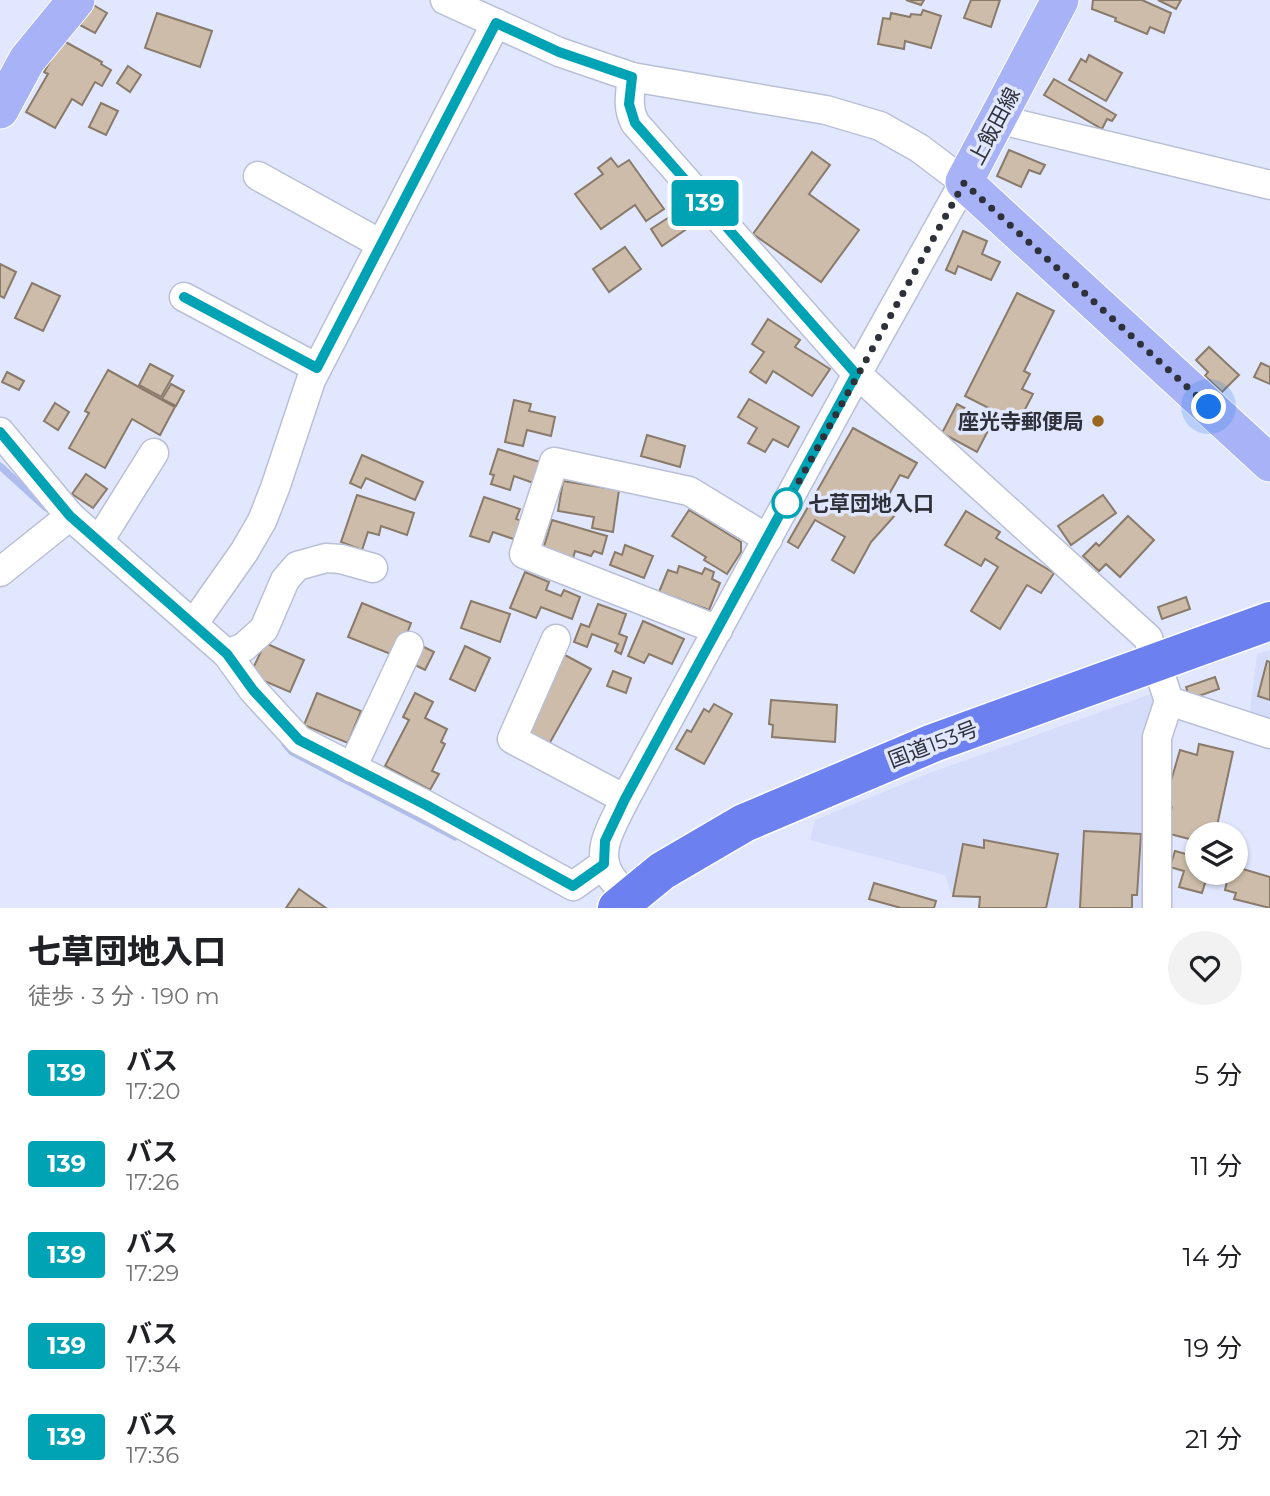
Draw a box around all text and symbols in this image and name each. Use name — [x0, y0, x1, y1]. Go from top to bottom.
street label: 上飯田線 — [963, 83, 1025, 169]
line badge: 139 — [665, 180, 745, 226]
text: 139 — [686, 188, 724, 217]
your location — [1191, 389, 1226, 424]
place label: 座光寺郵便局 — [958, 409, 1084, 434]
marker: 座光寺郵便局 — [1090, 413, 1106, 429]
marker: 七草団地入口 — [772, 488, 802, 518]
place label: 七草団地入口 — [808, 491, 934, 516]
street label: 国道153号 — [885, 715, 981, 773]
map controls — [1185, 822, 1248, 885]
button: layers — [1185, 822, 1248, 885]
text: 七草団地入口 — [28, 931, 226, 971]
button: heart — [1168, 931, 1242, 1005]
text: 徒歩 · 3 分 · 190 m — [28, 982, 220, 1010]
text: バス — [126, 1045, 178, 1077]
text: 139 — [47, 1058, 86, 1087]
text: 5 分 — [1194, 1059, 1242, 1091]
text: 17:20 — [126, 1077, 181, 1105]
text: バス — [126, 1136, 178, 1168]
text: 139 — [47, 1149, 86, 1178]
text: 11 分 — [1190, 1150, 1242, 1182]
text: 17:26 — [126, 1168, 179, 1196]
text: バス — [126, 1227, 178, 1259]
text: 139 — [47, 1240, 86, 1269]
text: 14 分 — [1183, 1241, 1242, 1273]
text: 17:29 — [126, 1259, 179, 1287]
text: バス — [126, 1318, 178, 1350]
text: 139 — [47, 1331, 86, 1360]
text: 19 分 — [1184, 1332, 1242, 1364]
text: 17:34 — [126, 1350, 180, 1378]
text: バス — [126, 1409, 178, 1441]
text: 139 — [47, 1422, 86, 1451]
text: 21 分 — [1185, 1423, 1242, 1455]
text: 17:36 — [126, 1441, 179, 1469]

